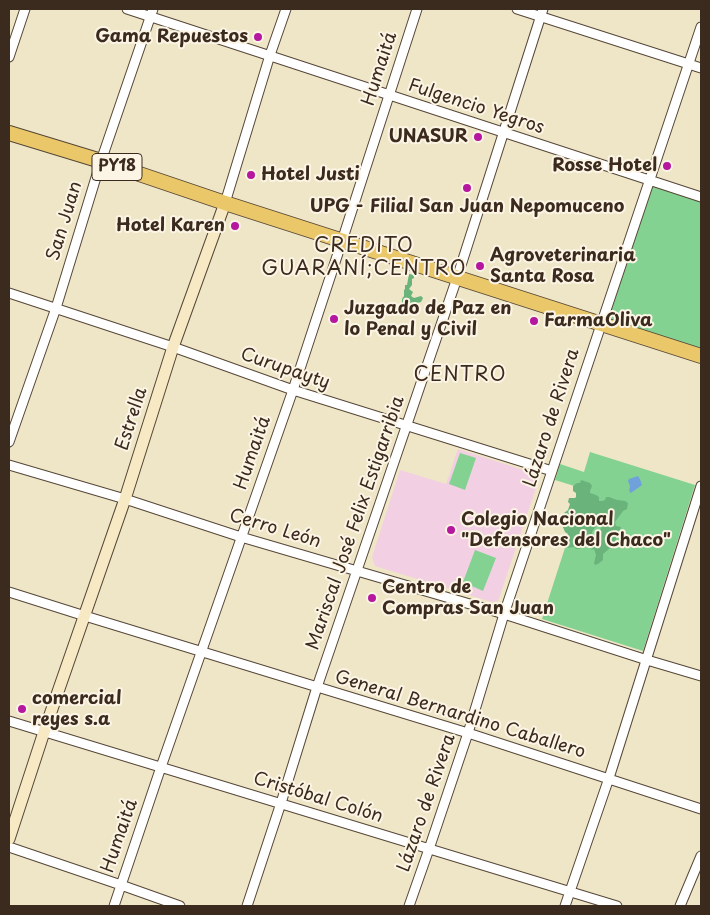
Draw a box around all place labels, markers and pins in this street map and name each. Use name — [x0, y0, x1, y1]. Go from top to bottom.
place label: Gama Repuestos — [95, 26, 248, 48]
marker: Gama Repuestos — [252, 31, 264, 43]
place label: UNASUR — [388, 126, 468, 148]
marker: UNASUR — [472, 131, 484, 143]
place label: Rosse Hotel — [552, 155, 657, 177]
marker: Rosse Hotel — [661, 160, 673, 172]
place label: Hotel Justi — [261, 164, 360, 186]
marker: Hotel Justi — [245, 169, 257, 181]
marker: UPG - Filial San Juan Nepomuceno — [461, 182, 473, 194]
place label: UPG - Filial San Juan Nepomuceno — [310, 196, 624, 218]
place label: Hotel Karen — [116, 215, 225, 237]
marker: Hotel Karen — [229, 220, 241, 232]
place label: Agroveterinaria Santa Rosa — [490, 245, 636, 288]
marker: Agroveterinaria Santa Rosa — [474, 260, 486, 272]
place label: Juzgado de Paz en lo Penal y Civil — [344, 298, 511, 340]
place label: FarmaOliva — [544, 310, 653, 332]
marker: Juzgado de Paz en lo Penal y Civil — [328, 313, 340, 325]
marker: FarmaOliva — [528, 315, 540, 327]
place label: Colegio Nacional "Defensores del Chaco" — [461, 509, 671, 552]
marker: Colegio Nacional "Defensores del Chaco" — [445, 524, 457, 536]
place label: Centro de Compras San Juan — [382, 577, 554, 620]
marker: Centro de Compras San Juan — [366, 592, 378, 604]
place label: comercial reyes s.a — [32, 688, 122, 731]
marker: comercial reyes s.a — [16, 703, 28, 715]

